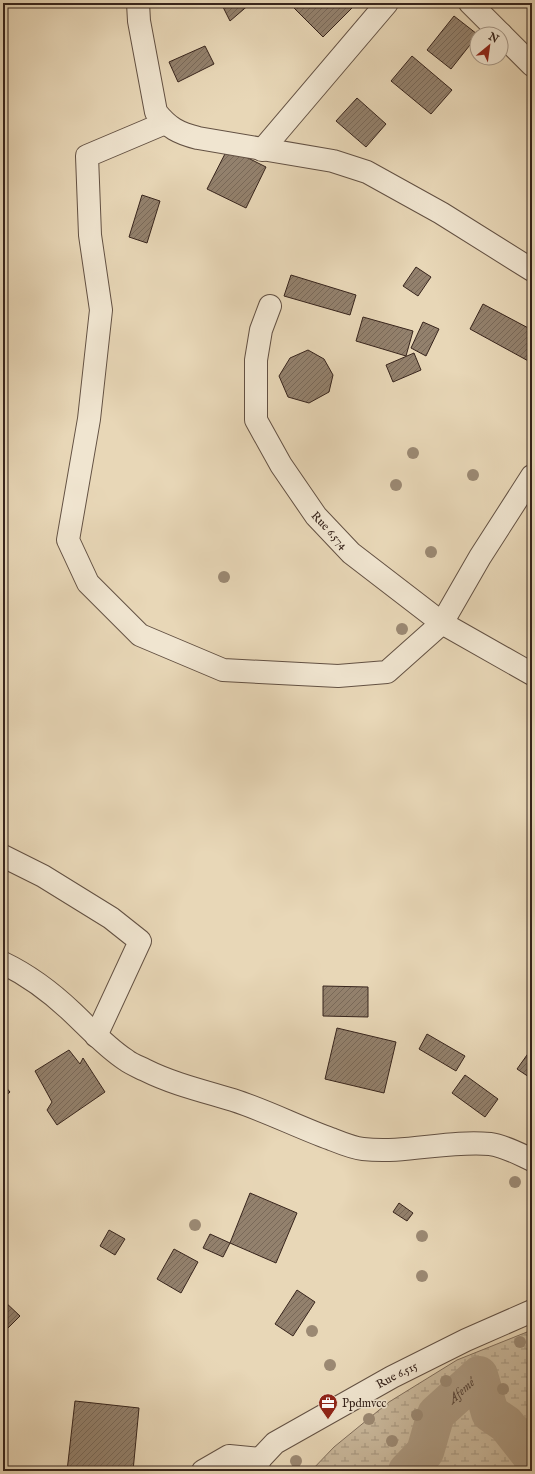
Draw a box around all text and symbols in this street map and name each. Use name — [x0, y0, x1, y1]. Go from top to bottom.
north arrow — [469, 26, 509, 66]
text: N — [485, 29, 501, 47]
street label: Rue 6.574 — [308, 508, 351, 553]
street label: Rue 6.515 — [373, 1358, 420, 1392]
water label: Afemé — [443, 1373, 480, 1409]
office icon: Ppdmvcc — [317, 1392, 339, 1420]
place label: Ppdmvcc — [342, 1396, 387, 1412]

